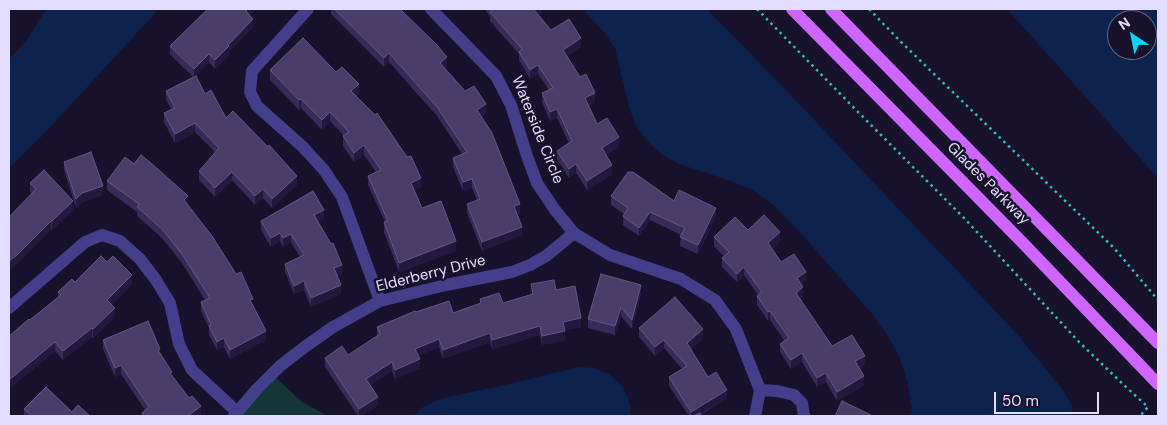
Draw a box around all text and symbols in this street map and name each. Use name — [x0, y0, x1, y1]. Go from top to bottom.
north arrow — [1107, 10, 1157, 60]
text: N — [1115, 13, 1133, 34]
street label: Waterside Circle — [507, 74, 567, 186]
street label: Glades Parkway — [943, 139, 1033, 229]
street label: Elderberry Drive — [374, 252, 488, 296]
scale bar — [997, 382, 1102, 414]
text: 50 m — [1002, 391, 1039, 411]

